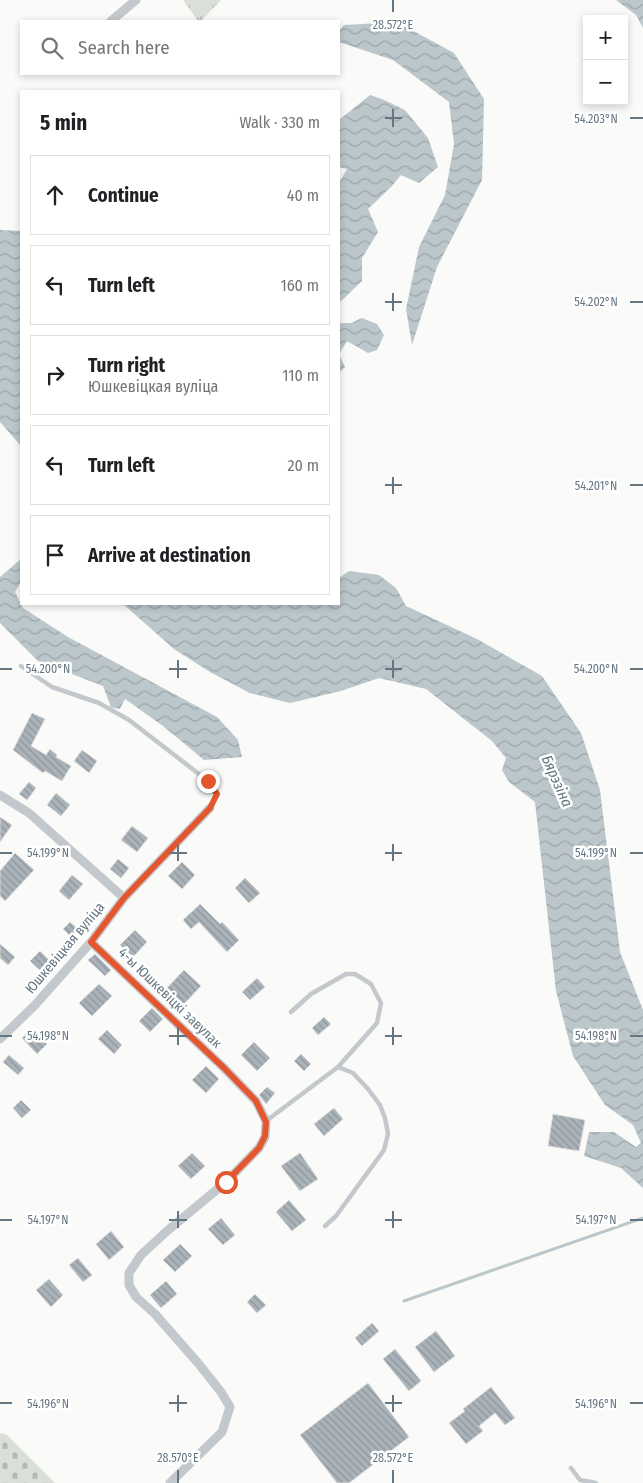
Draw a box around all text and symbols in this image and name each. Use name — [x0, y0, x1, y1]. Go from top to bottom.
map controls — [583, 15, 628, 105]
button: + — [583, 15, 628, 60]
text: 28.572°E — [373, 18, 414, 32]
search box — [20, 20, 340, 75]
icon: search — [38, 34, 66, 62]
text: Search here — [78, 36, 170, 59]
button: − — [583, 60, 628, 105]
text: 5 min — [40, 110, 87, 136]
text: 54.203°N — [574, 112, 618, 126]
text: Walk · 330 m — [239, 113, 320, 132]
icon: ahead — [41, 181, 69, 209]
text: Continue — [88, 184, 159, 207]
text: 40 m — [287, 186, 319, 205]
icon: left — [41, 271, 69, 299]
text: Turn left — [88, 274, 155, 297]
text: 160 m — [280, 276, 319, 295]
text: 54.202°N — [574, 295, 618, 309]
text: Turn right — [88, 354, 165, 377]
icon: right — [41, 361, 69, 389]
text: 110 m — [282, 366, 319, 385]
text: Юшкевіцкая вуліца — [88, 377, 218, 396]
icon: left — [41, 451, 69, 479]
text: Turn left — [88, 454, 155, 477]
text: 20 m — [288, 456, 319, 475]
text: 54.201°N — [575, 479, 617, 493]
icon: arrive — [41, 541, 69, 569]
text: Arrive at destination — [88, 544, 251, 567]
text: 54.200°N — [26, 662, 70, 676]
text: 54.200°N — [574, 662, 618, 676]
water label: Бярэзіна — [538, 752, 576, 810]
route end — [197, 770, 220, 793]
text: 54.199°N — [27, 846, 69, 860]
text: 54.199°N — [575, 846, 617, 860]
street label: Юшкевіцкая вуліца — [22, 899, 108, 997]
street label: 4-ы Юшкевіцкі завулак — [115, 944, 226, 1052]
text: 54.198°N — [27, 1029, 69, 1043]
text: 54.198°N — [575, 1029, 617, 1043]
route start — [215, 1171, 238, 1194]
text: 54.197°N — [28, 1213, 68, 1227]
text: 54.197°N — [576, 1213, 616, 1227]
text: 54.196°N — [27, 1397, 69, 1411]
text: 54.196°N — [575, 1397, 617, 1411]
text: 28.570°E — [157, 1451, 199, 1465]
text: 28.572°E — [373, 1451, 414, 1465]

